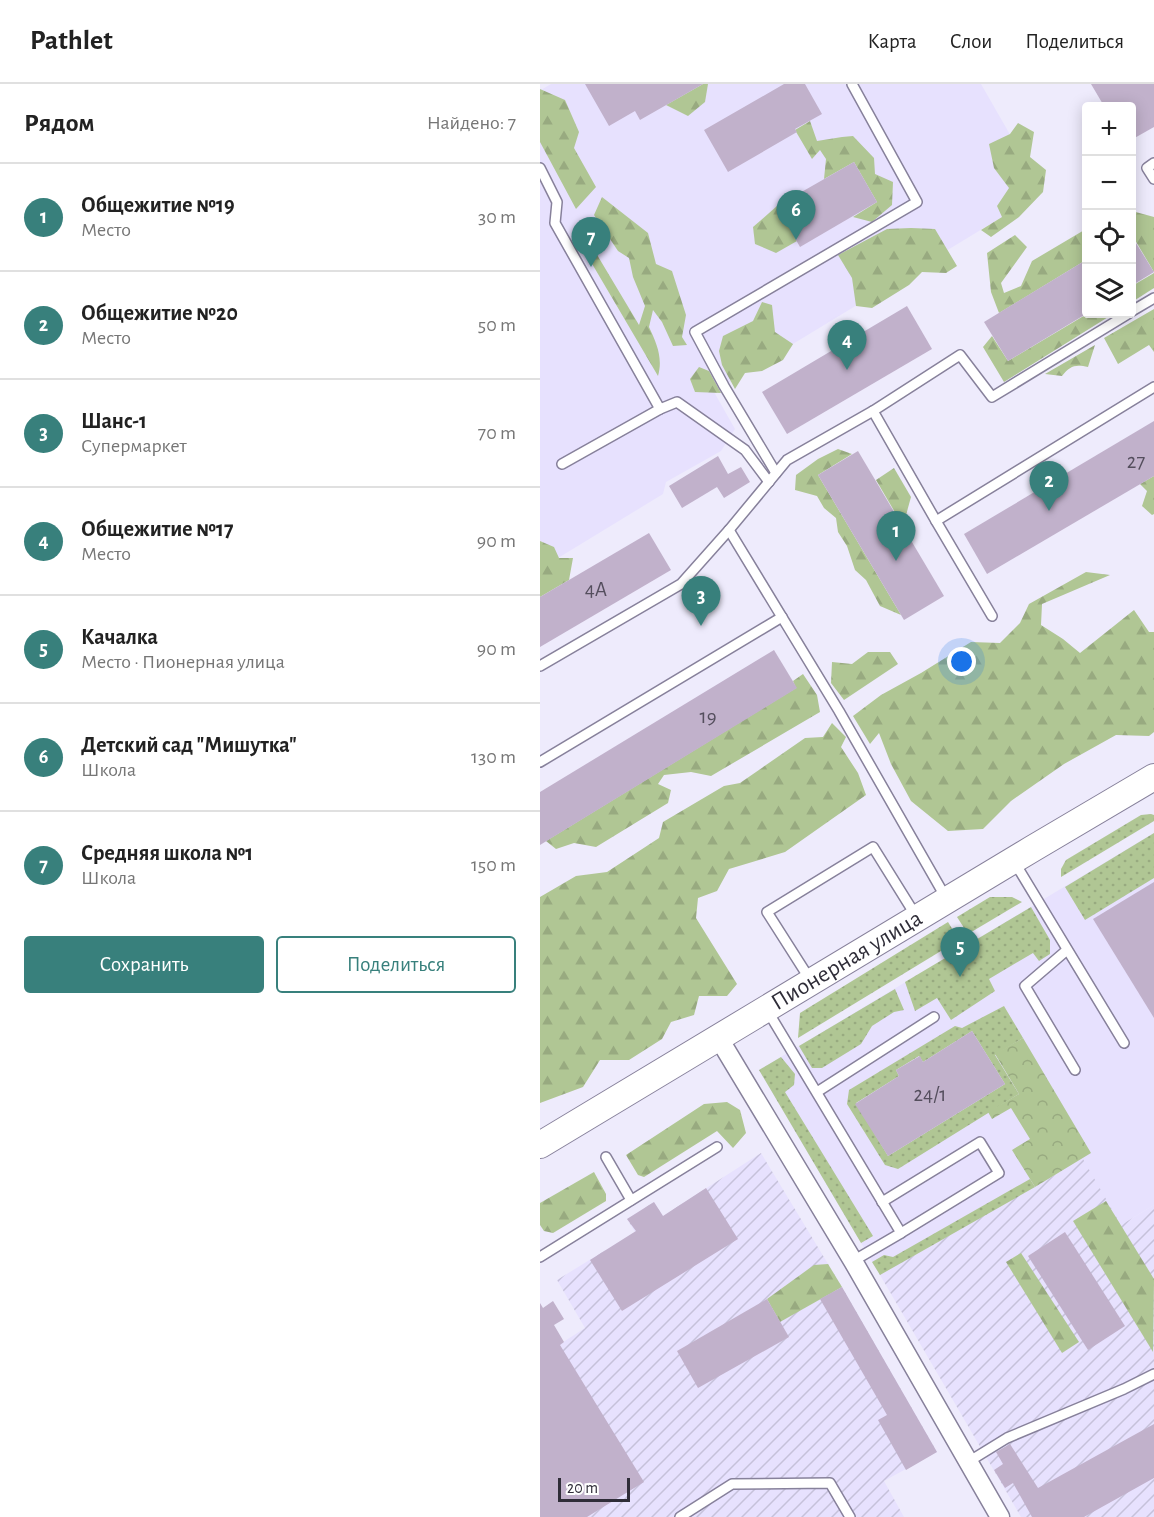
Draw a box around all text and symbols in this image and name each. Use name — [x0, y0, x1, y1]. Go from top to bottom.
text: Pathlet — [30, 27, 113, 55]
text: Карта — [867, 31, 917, 52]
text: Слои — [950, 31, 992, 52]
text: Поделиться — [1025, 31, 1124, 52]
map controls — [1082, 102, 1136, 318]
button: + — [1082, 102, 1136, 156]
text: Рядом — [24, 110, 95, 136]
text: Найдено: 7 — [427, 113, 516, 133]
button: − — [1082, 156, 1136, 210]
pin: 6 — [776, 190, 816, 240]
text: Общежитие №19 — [81, 194, 235, 216]
text: 1 — [40, 207, 47, 227]
text: 30 m — [478, 207, 516, 227]
button: locate — [1082, 210, 1136, 264]
pin: 7 — [572, 218, 610, 267]
text: Место — [81, 220, 131, 240]
button: layers — [1082, 264, 1136, 318]
text: Общежитие №20 — [81, 302, 238, 324]
text: 2 — [39, 315, 48, 335]
text: 50 m — [478, 315, 516, 335]
pin: 4 — [828, 320, 866, 370]
text: Место — [81, 328, 131, 348]
text: Шанс-1 — [81, 410, 147, 432]
text: 3 — [39, 423, 48, 443]
text: 70 m — [478, 423, 516, 443]
text: Супермаркет — [81, 436, 187, 456]
house number: 27 — [1127, 451, 1145, 472]
pin: 2 — [1030, 462, 1068, 511]
pin: 1 — [876, 512, 916, 561]
text: Общежитие №17 — [81, 518, 233, 540]
text: 4 — [38, 531, 49, 551]
text: 90 m — [477, 531, 516, 551]
text: Место — [81, 544, 131, 564]
pin: 3 — [682, 576, 720, 626]
house number: 4А — [585, 579, 607, 600]
text: Качалка — [81, 626, 158, 648]
text: 5 — [39, 639, 48, 659]
text: 90 m — [477, 639, 516, 659]
your location — [947, 647, 976, 676]
text: Место · Пионерная улица — [81, 652, 285, 672]
house number: 19 — [699, 706, 717, 727]
text: Детский сад "Мишутка" — [81, 734, 297, 756]
text: 6 — [39, 747, 48, 767]
text: 130 m — [471, 747, 516, 767]
text: Школа — [81, 760, 136, 780]
text: Средняя школа №1 — [81, 842, 253, 864]
text: 7 — [39, 855, 48, 875]
text: 150 m — [471, 855, 516, 875]
text: Школа — [81, 868, 136, 888]
street label: Пионерная улица — [767, 906, 926, 1015]
pin: 5 — [940, 928, 980, 977]
button: Сохранить — [24, 936, 264, 993]
button: Поделиться — [276, 936, 516, 993]
house number: 24/1 — [914, 1084, 946, 1105]
scale bar — [558, 1475, 630, 1502]
text: 20 m — [567, 1480, 598, 1496]

